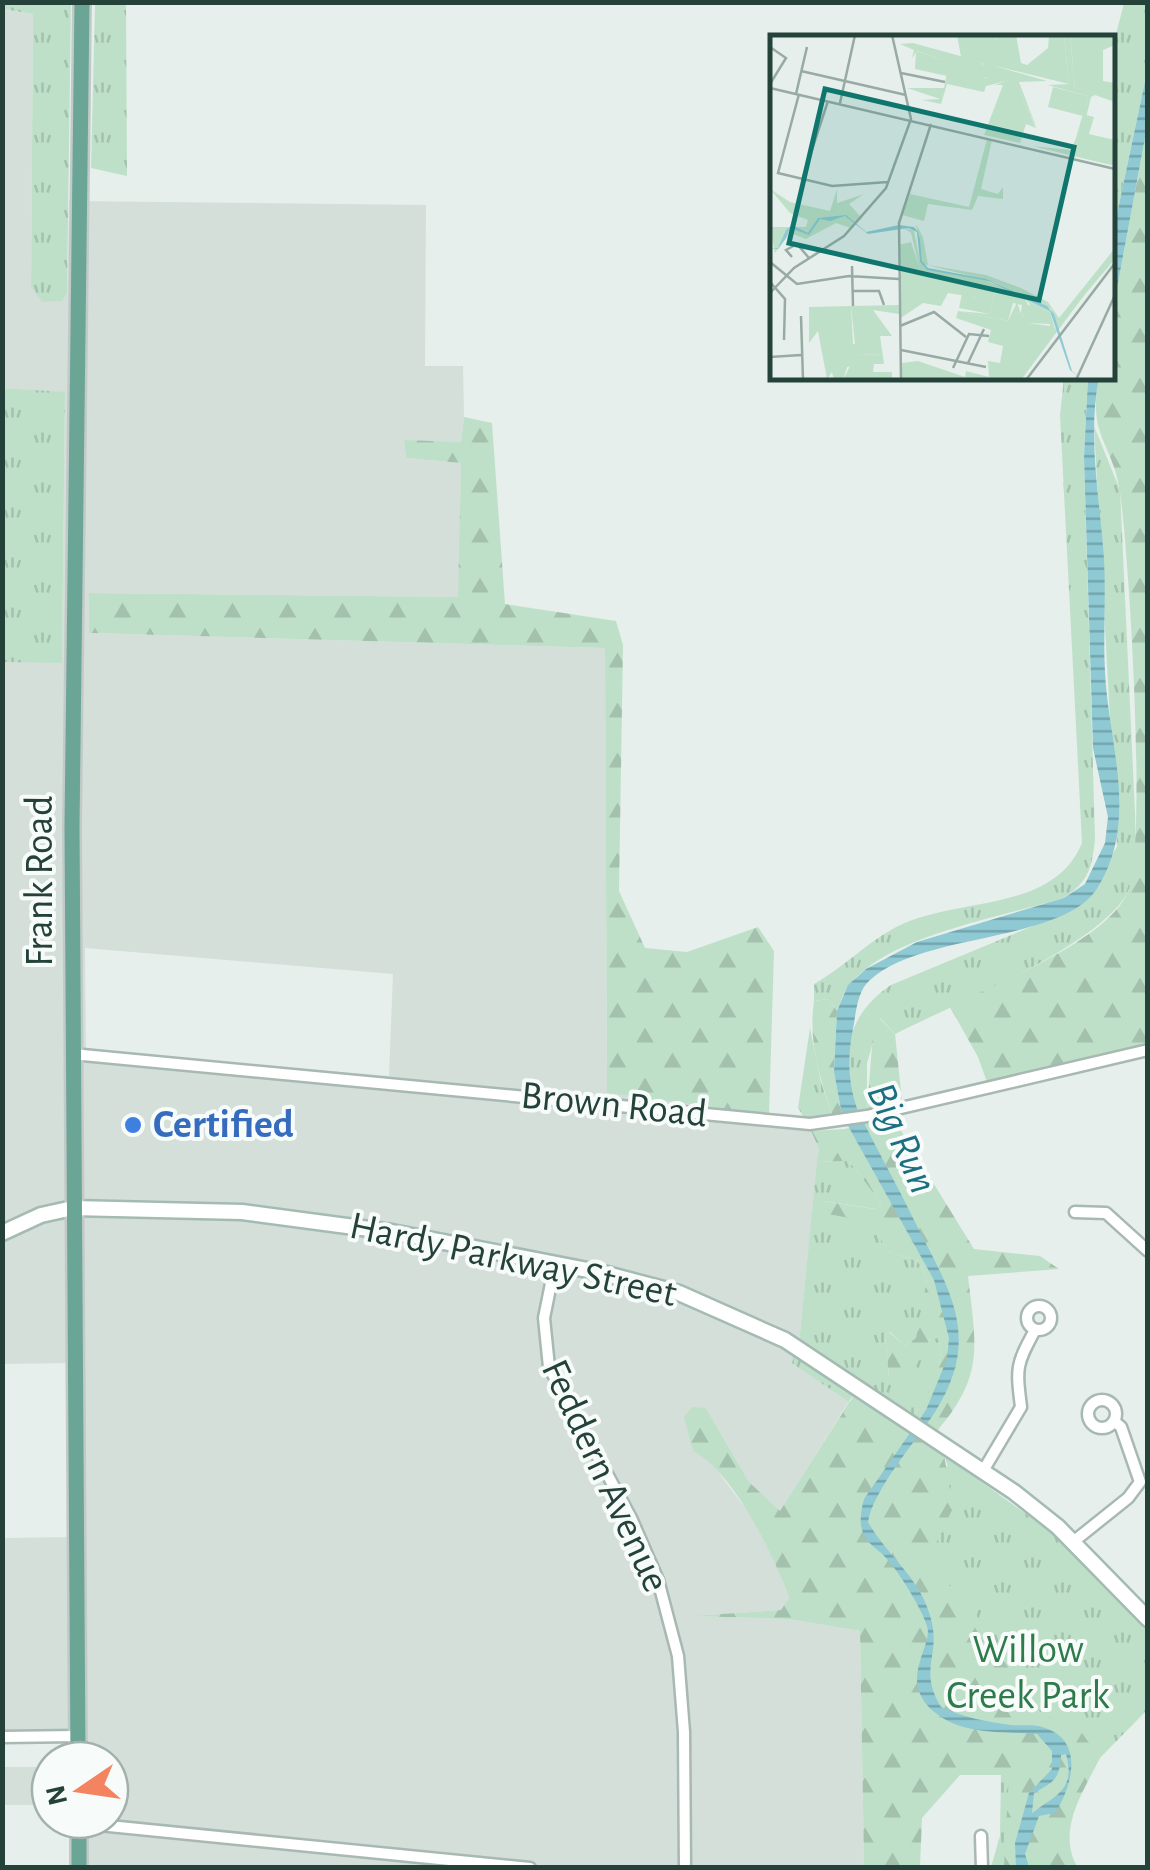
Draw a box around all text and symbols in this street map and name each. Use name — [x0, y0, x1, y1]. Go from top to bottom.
inset map — [770, 35, 1115, 380]
street label: Frank Road — [20, 795, 60, 967]
street label: Brown Road — [519, 1075, 709, 1135]
water label: Big Run — [859, 1076, 945, 1200]
place label: Certified — [153, 1105, 294, 1145]
marker: Certified — [122, 1114, 144, 1136]
street label: Hardy Parkway Street — [346, 1206, 680, 1314]
street label: Feddern Avenue — [534, 1354, 676, 1598]
park label: Willow Creek Park — [946, 1630, 1110, 1716]
north arrow — [30, 1740, 130, 1840]
text: N — [42, 1783, 73, 1808]

